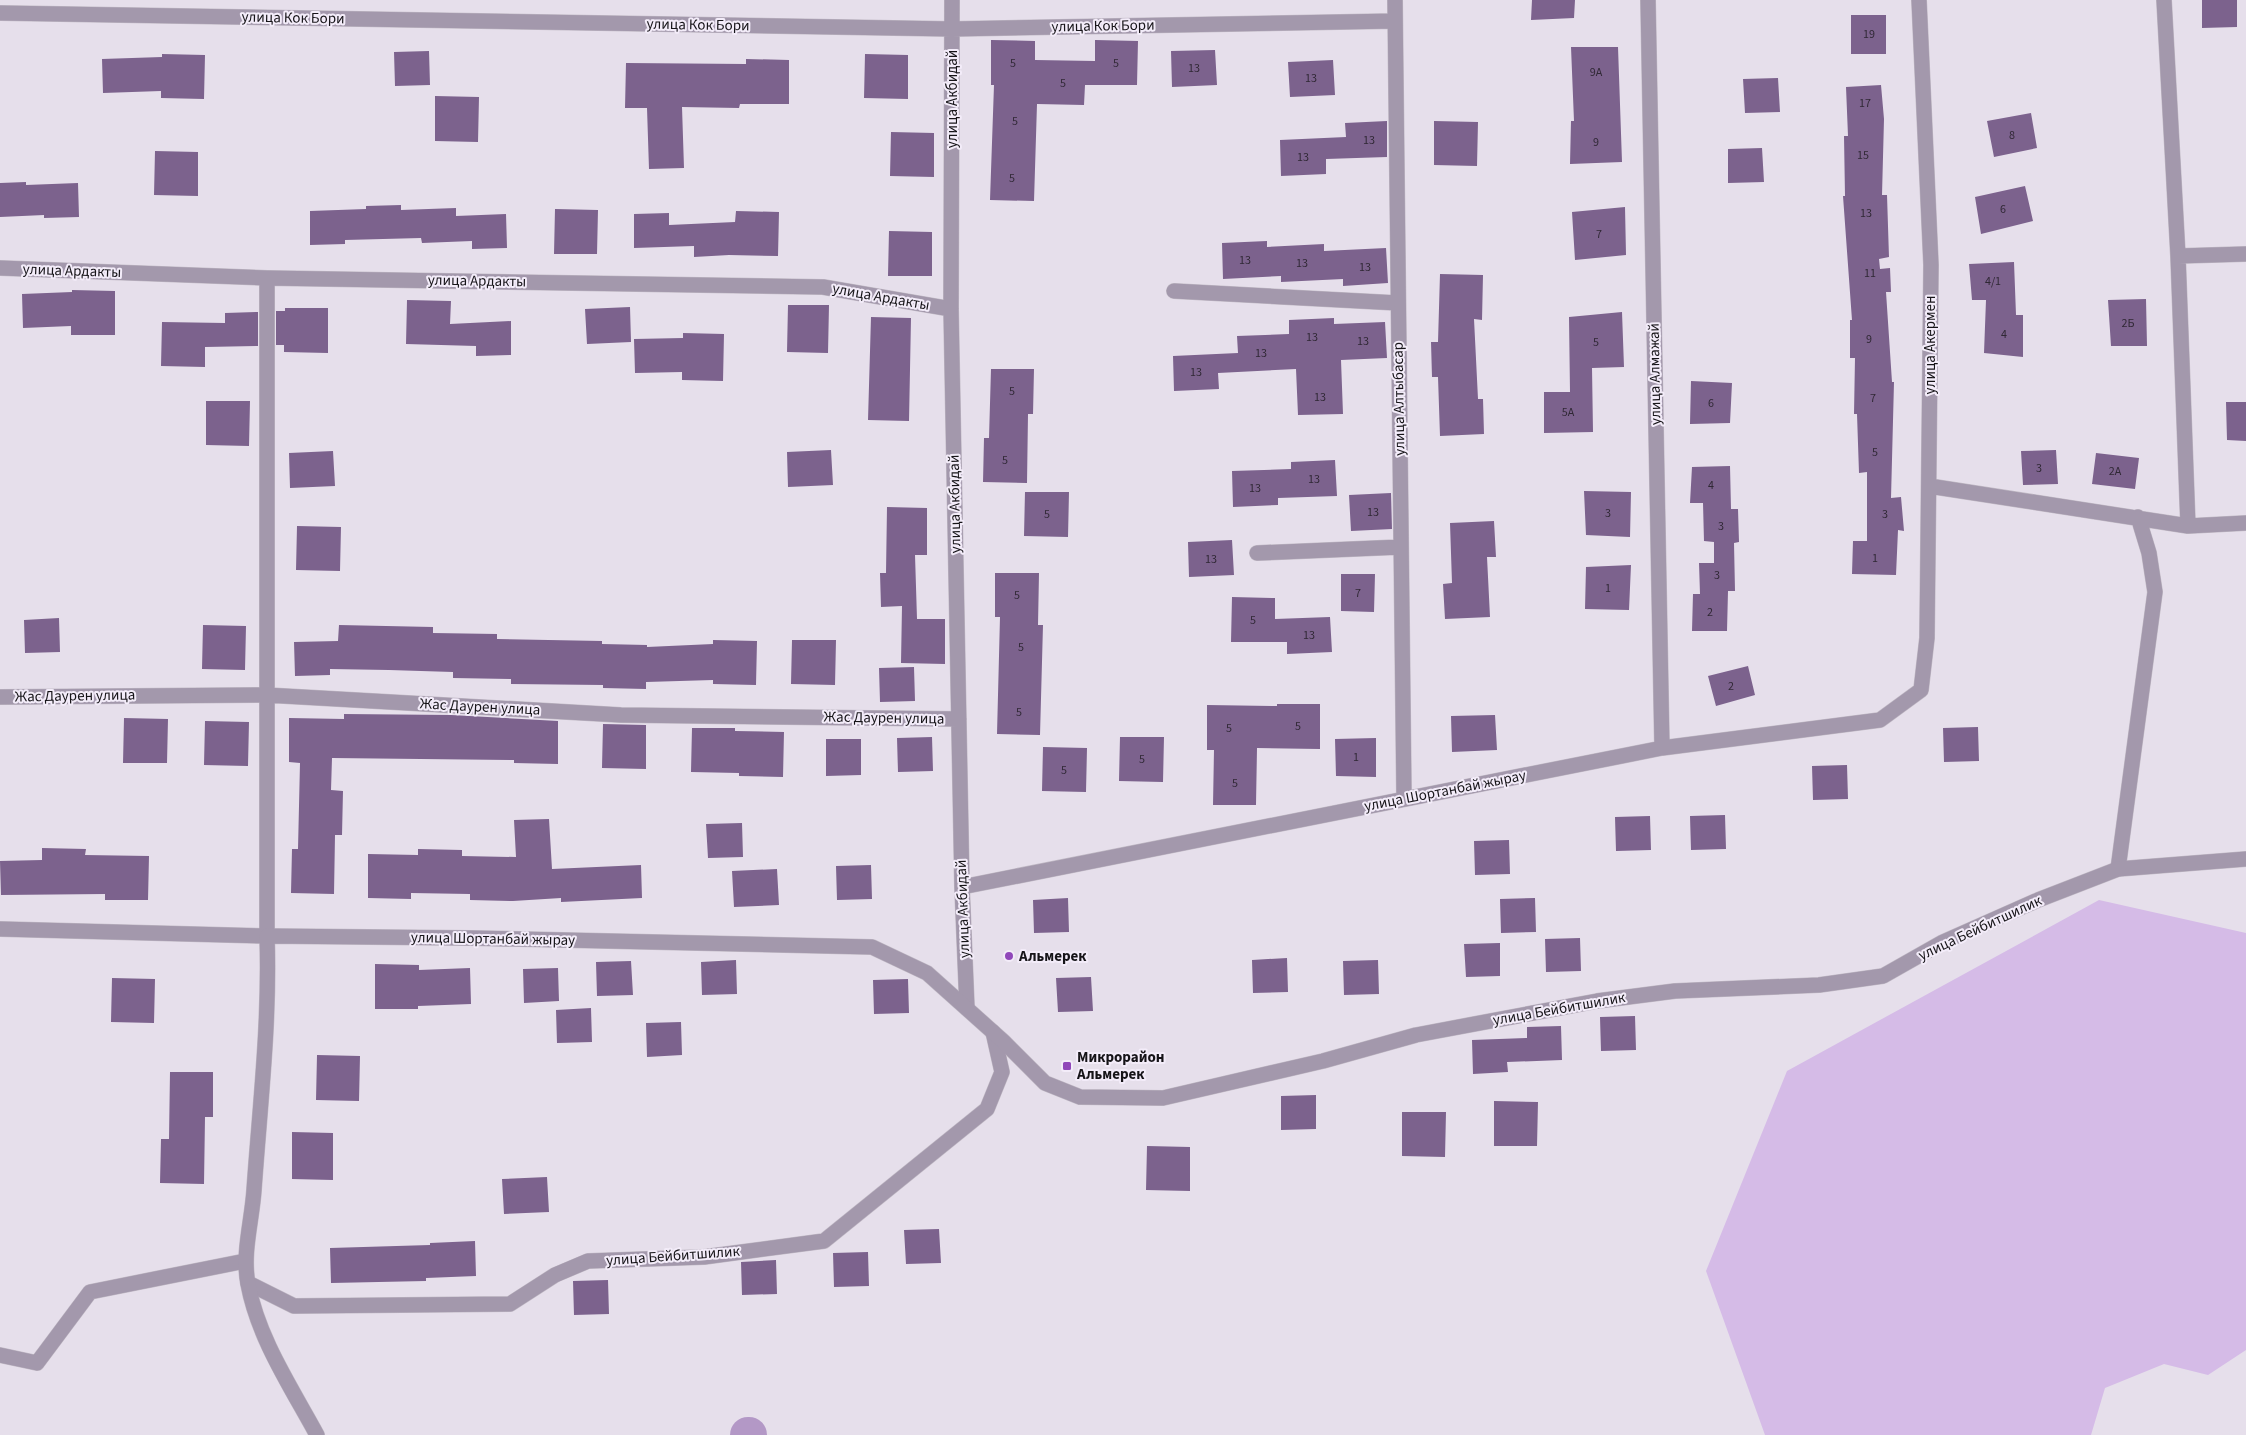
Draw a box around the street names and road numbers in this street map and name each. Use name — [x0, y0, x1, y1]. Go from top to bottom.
street label: улица Кок Бори — [241, 7, 345, 29]
street label: улица Кок Бори — [646, 14, 750, 36]
street label: улица Кок Бори — [1051, 15, 1155, 37]
street label: улица Акбидай — [942, 50, 963, 148]
street label: улица Ардакты — [22, 259, 122, 283]
street label: улица Ардакты — [428, 270, 526, 292]
street label: улица Ардакты — [831, 278, 931, 316]
street label: улица Акермен — [1920, 296, 1941, 394]
street label: улица Алмажай — [1644, 323, 1666, 425]
street label: улица Алтыбасар — [1388, 342, 1410, 456]
street label: улица Акбидай — [944, 455, 966, 553]
street label: Жас Даурен улица — [15, 684, 135, 708]
street label: Жас Даурен улица — [419, 693, 541, 721]
street label: Жас Даурен улица — [824, 706, 944, 730]
street label: улица Шортанбай жырау — [1362, 765, 1528, 817]
street label: улица Акбидай — [951, 859, 975, 959]
street label: улица Бейбитшилик — [1915, 890, 2046, 966]
street label: улица Шортанбай жырау — [411, 927, 575, 951]
street label: улица Бейбитшилик — [1491, 987, 1627, 1031]
street label: улица Бейбитшилик — [605, 1241, 741, 1271]

